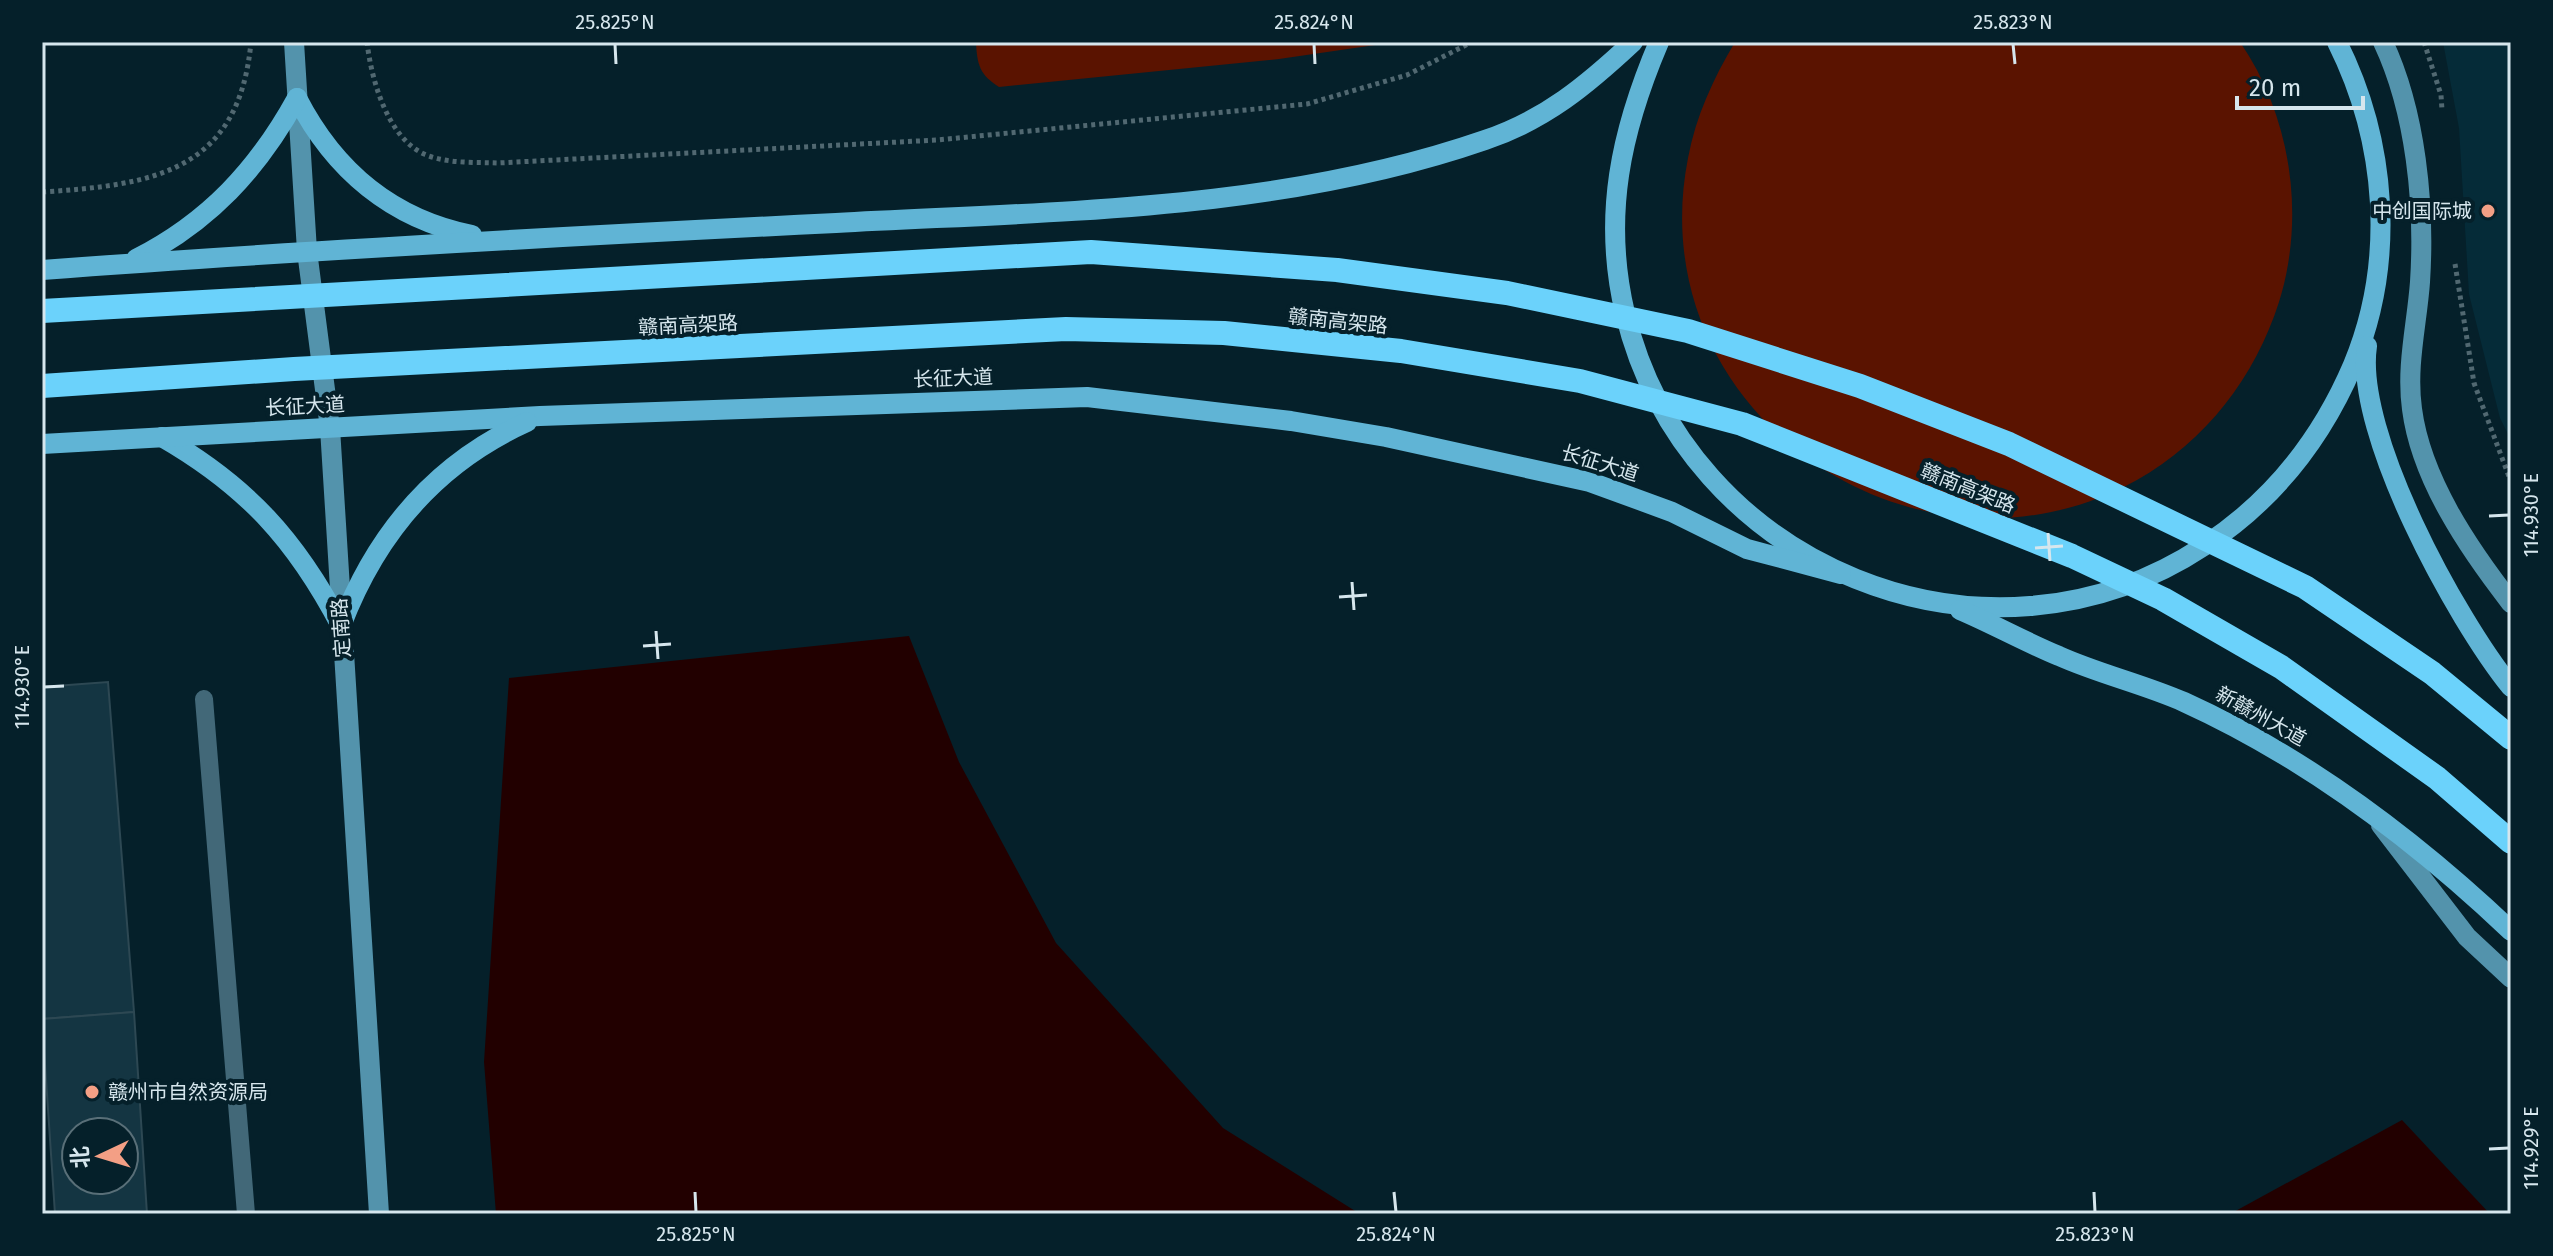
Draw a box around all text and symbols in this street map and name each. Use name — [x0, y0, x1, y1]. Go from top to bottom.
text: 25.825°N — [575, 10, 655, 34]
text: 25.824°N — [1274, 10, 1354, 34]
text: 25.823°N — [1973, 10, 2053, 34]
scale bar — [2237, 60, 2363, 110]
text: 20 m — [2249, 74, 2301, 102]
place label: 中创国际城 — [2372, 199, 2472, 223]
marker: 中创国际城 — [2479, 202, 2497, 220]
street label: 赣南高架路 — [1287, 304, 1389, 338]
street label: 赣南高架路 — [637, 310, 739, 340]
street label: 长征大道 — [913, 365, 993, 391]
street label: 长征大道 — [264, 392, 346, 420]
street label: 长征大道 — [1558, 440, 1642, 486]
street label: 赣南高架路 — [1917, 458, 2019, 518]
text: 114.930°E — [2519, 473, 2543, 557]
street label: 定南路 — [327, 597, 355, 659]
text: 114.930°E — [10, 645, 34, 729]
street label: 新赣州大道 — [2211, 681, 2311, 751]
place label: 赣州市自然资源局 — [108, 1080, 268, 1104]
marker: 赣州市自然资源局 — [83, 1083, 101, 1101]
text: 114.929°E — [2519, 1106, 2543, 1190]
north arrow — [60, 1116, 140, 1196]
text: 北 — [66, 1145, 95, 1169]
text: 25.825°N — [656, 1222, 736, 1246]
text: 25.824°N — [1356, 1222, 1436, 1246]
text: 25.823°N — [2055, 1222, 2135, 1246]

